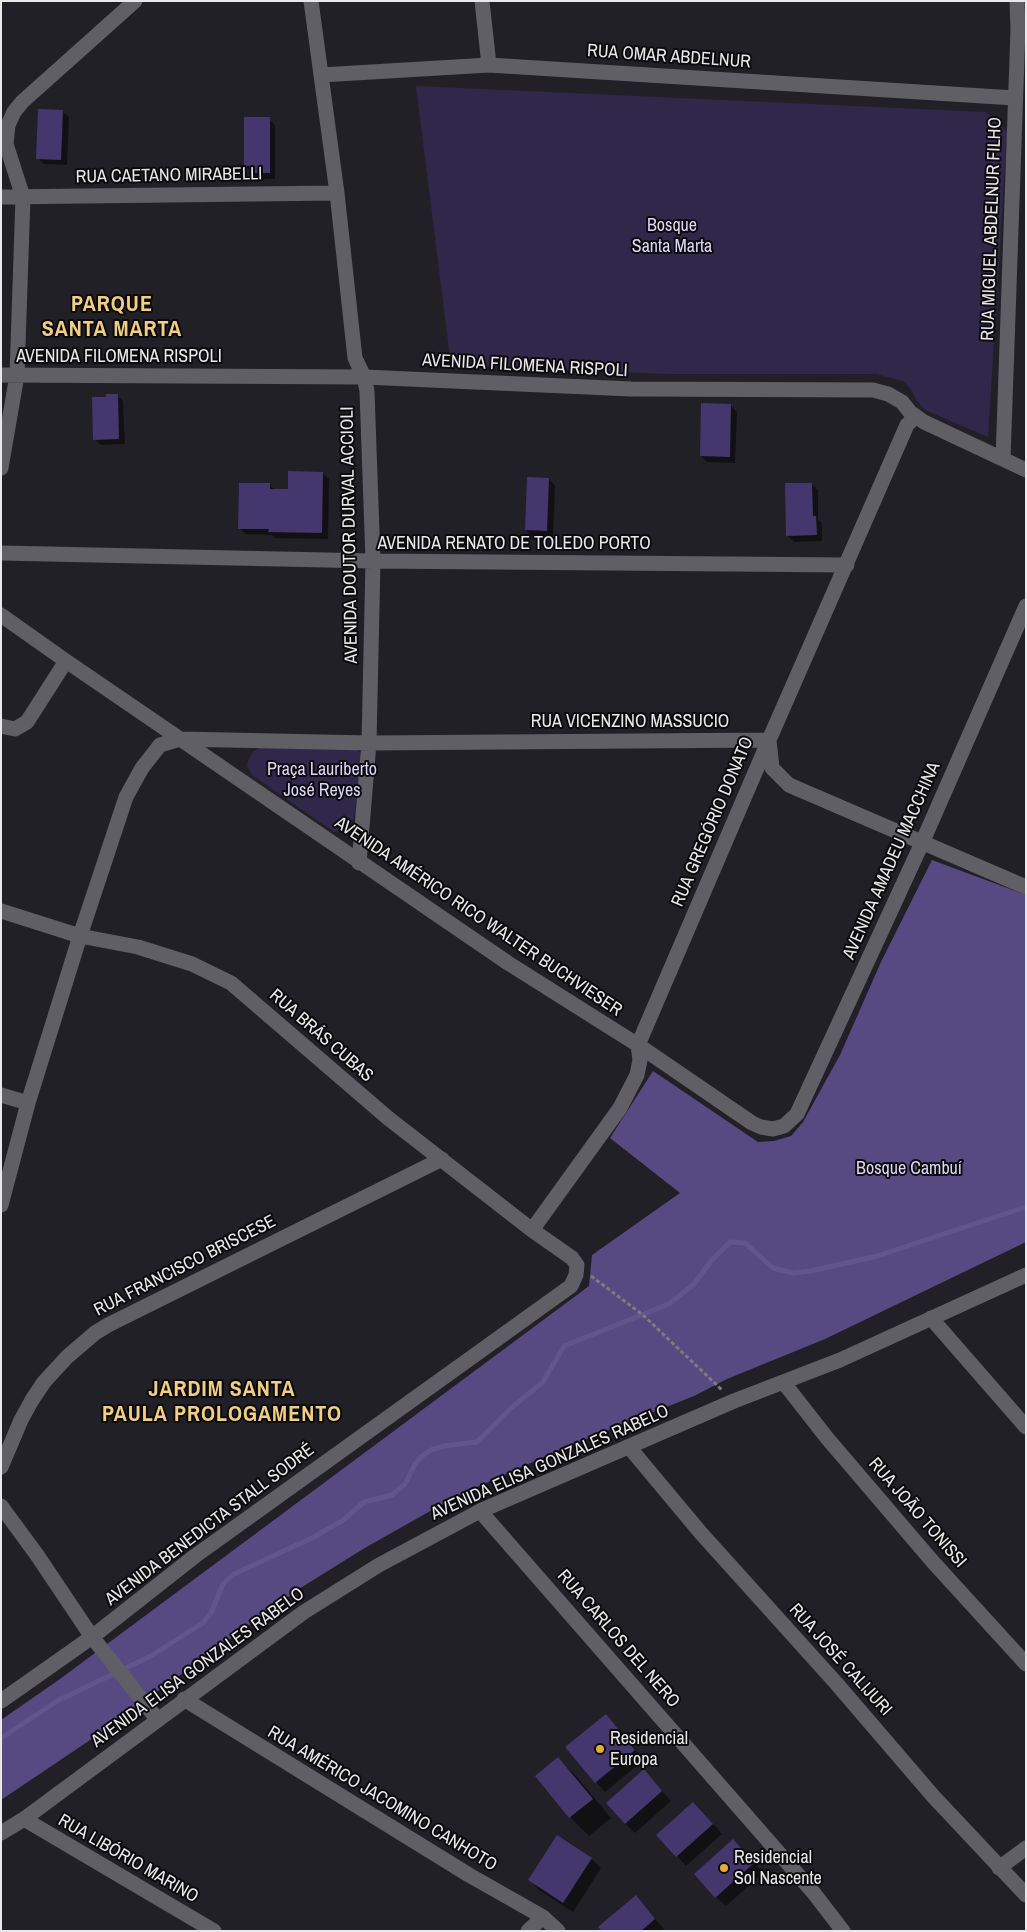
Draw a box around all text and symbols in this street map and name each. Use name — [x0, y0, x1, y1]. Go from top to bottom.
street label: RUA OMAR ABDELNUR — [586, 41, 752, 73]
street label: RUA MIGUEL ABDELNUR FILHO — [977, 117, 1007, 341]
street label: RUA CAETANO MIRABELLI — [75, 164, 263, 188]
park label: Bosque Santa Marta — [632, 215, 712, 258]
district label: PARQUE SANTA MARTA — [40, 292, 184, 344]
street label: AVENIDA FILOMENA RISPOLI — [16, 346, 222, 368]
street label: AVENIDA FILOMENA RISPOLI — [422, 350, 628, 382]
street label: AVENIDA DOUTOR DURVAL ACCIOLI — [337, 406, 363, 664]
street label: AVENIDA RENATO DE TOLEDO PORTO — [377, 533, 651, 555]
street label: RUA VICENZINO MASSUCIO — [531, 711, 729, 733]
street label: RUA GREGÓRIO DONATO — [667, 734, 759, 910]
park label: Praça Lauriberto José Reyes — [267, 759, 377, 802]
street label: AVENIDA AMADEU MACCHINA — [839, 759, 945, 963]
street label: AVENIDA AMÉRICO RICO WALTER BUCHVIESER — [330, 812, 626, 1022]
street label: RUA BRÁS CUBAS — [265, 985, 377, 1087]
park label: Bosque Cambuí — [856, 1158, 962, 1180]
street label: RUA FRANCISCO BRISCESE — [91, 1211, 279, 1321]
district label: JARDIM SANTA PAULA PROLOGAMENTO — [100, 1377, 344, 1428]
street label: AVENIDA ELISA GONZALES RABELO — [428, 1401, 672, 1525]
street label: AVENIDA BENEDICTA STALL SODRÉ — [101, 1439, 319, 1611]
street label: RUA JOÃO TONISSI — [863, 1454, 971, 1572]
street label: RUA CARLOS DEL NERO — [552, 1566, 684, 1712]
street label: AVENIDA ELISA GONZALES RABELO — [87, 1583, 309, 1753]
street label: RUA JOSÉ CALIJURI — [784, 1599, 896, 1721]
street label: RUA AMÉRICO JACOMINO CANHOTO — [263, 1722, 501, 1876]
place label: Residencial Europa — [610, 1728, 688, 1770]
marker: Residencial Europa — [594, 1743, 606, 1755]
street label: RUA LIBÓRIO MARINO — [54, 1810, 202, 1908]
place label: Residencial Sol Nascente — [734, 1847, 822, 1890]
marker: Residencial Sol Nascente — [718, 1862, 730, 1874]

